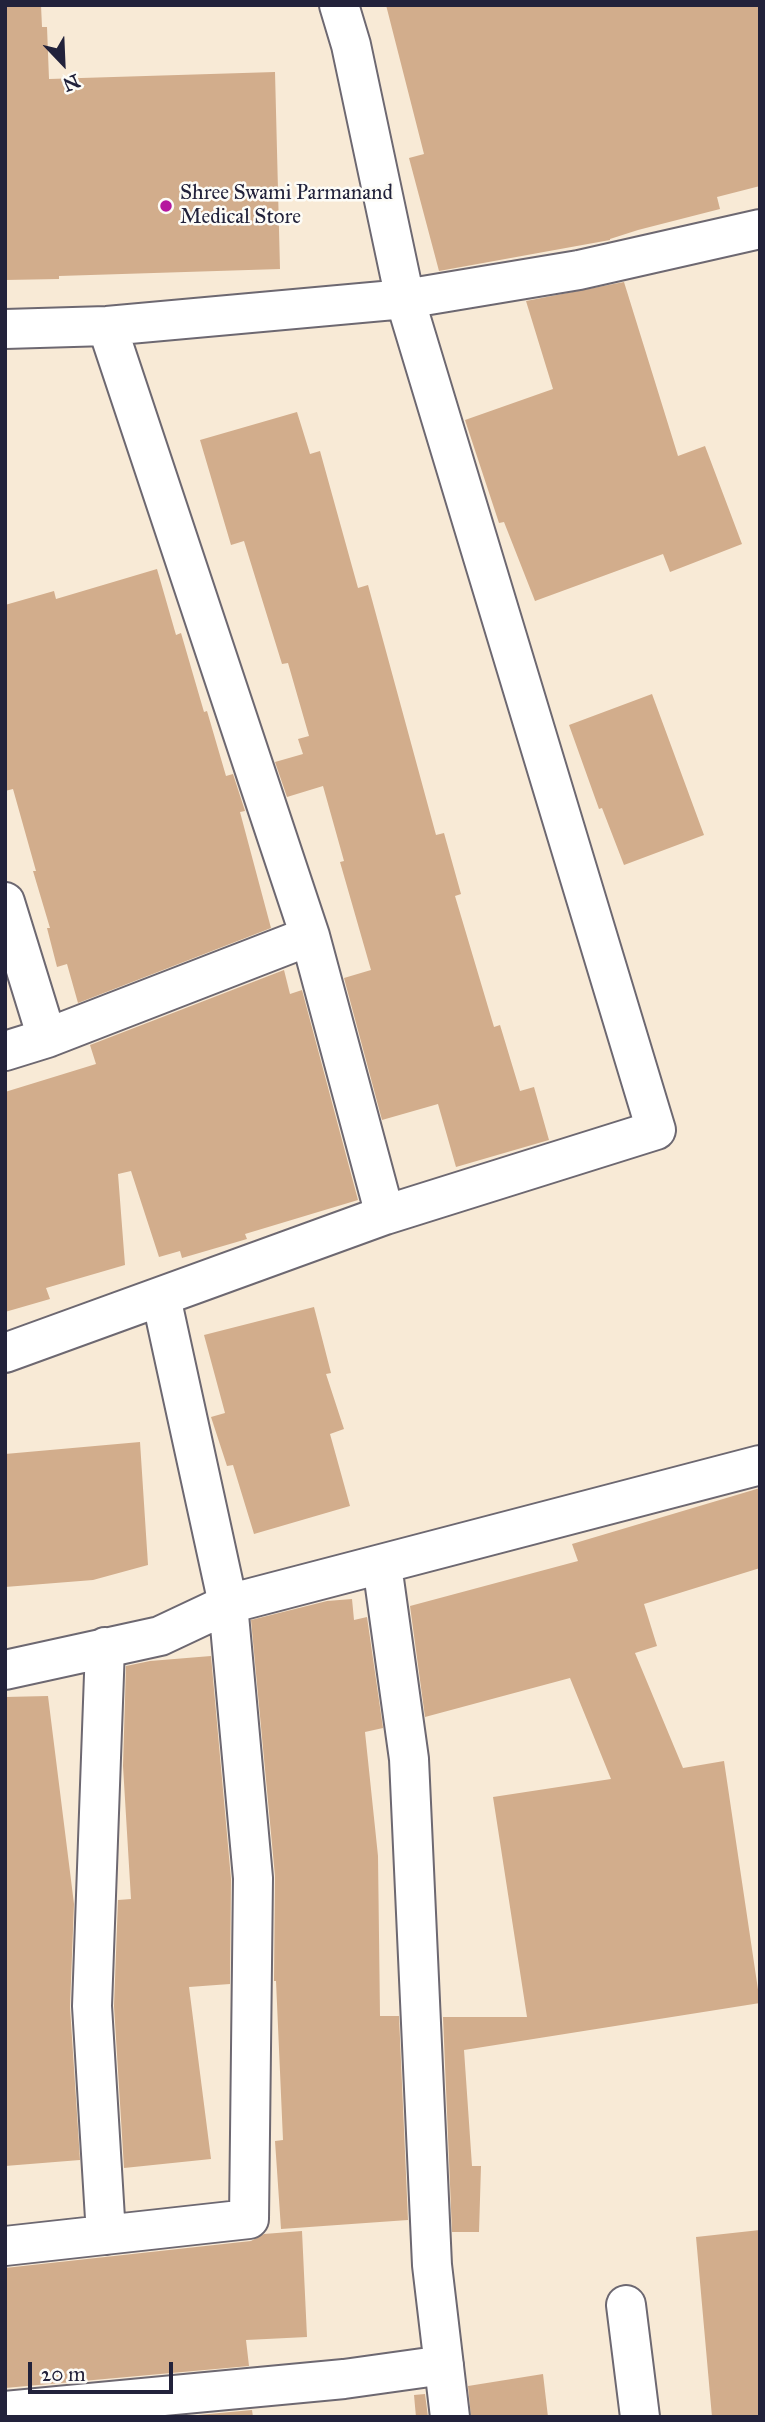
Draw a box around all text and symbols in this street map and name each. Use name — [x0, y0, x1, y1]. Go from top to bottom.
north arrow — [28, 28, 98, 98]
text: N — [59, 69, 83, 97]
place label: Shree Swami Parmanand Medical Store — [180, 181, 393, 231]
marker: Shree Swami Parmanand Medical Store — [158, 198, 174, 214]
scale bar — [32, 2348, 177, 2392]
text: 20 m — [41, 2361, 86, 2387]

